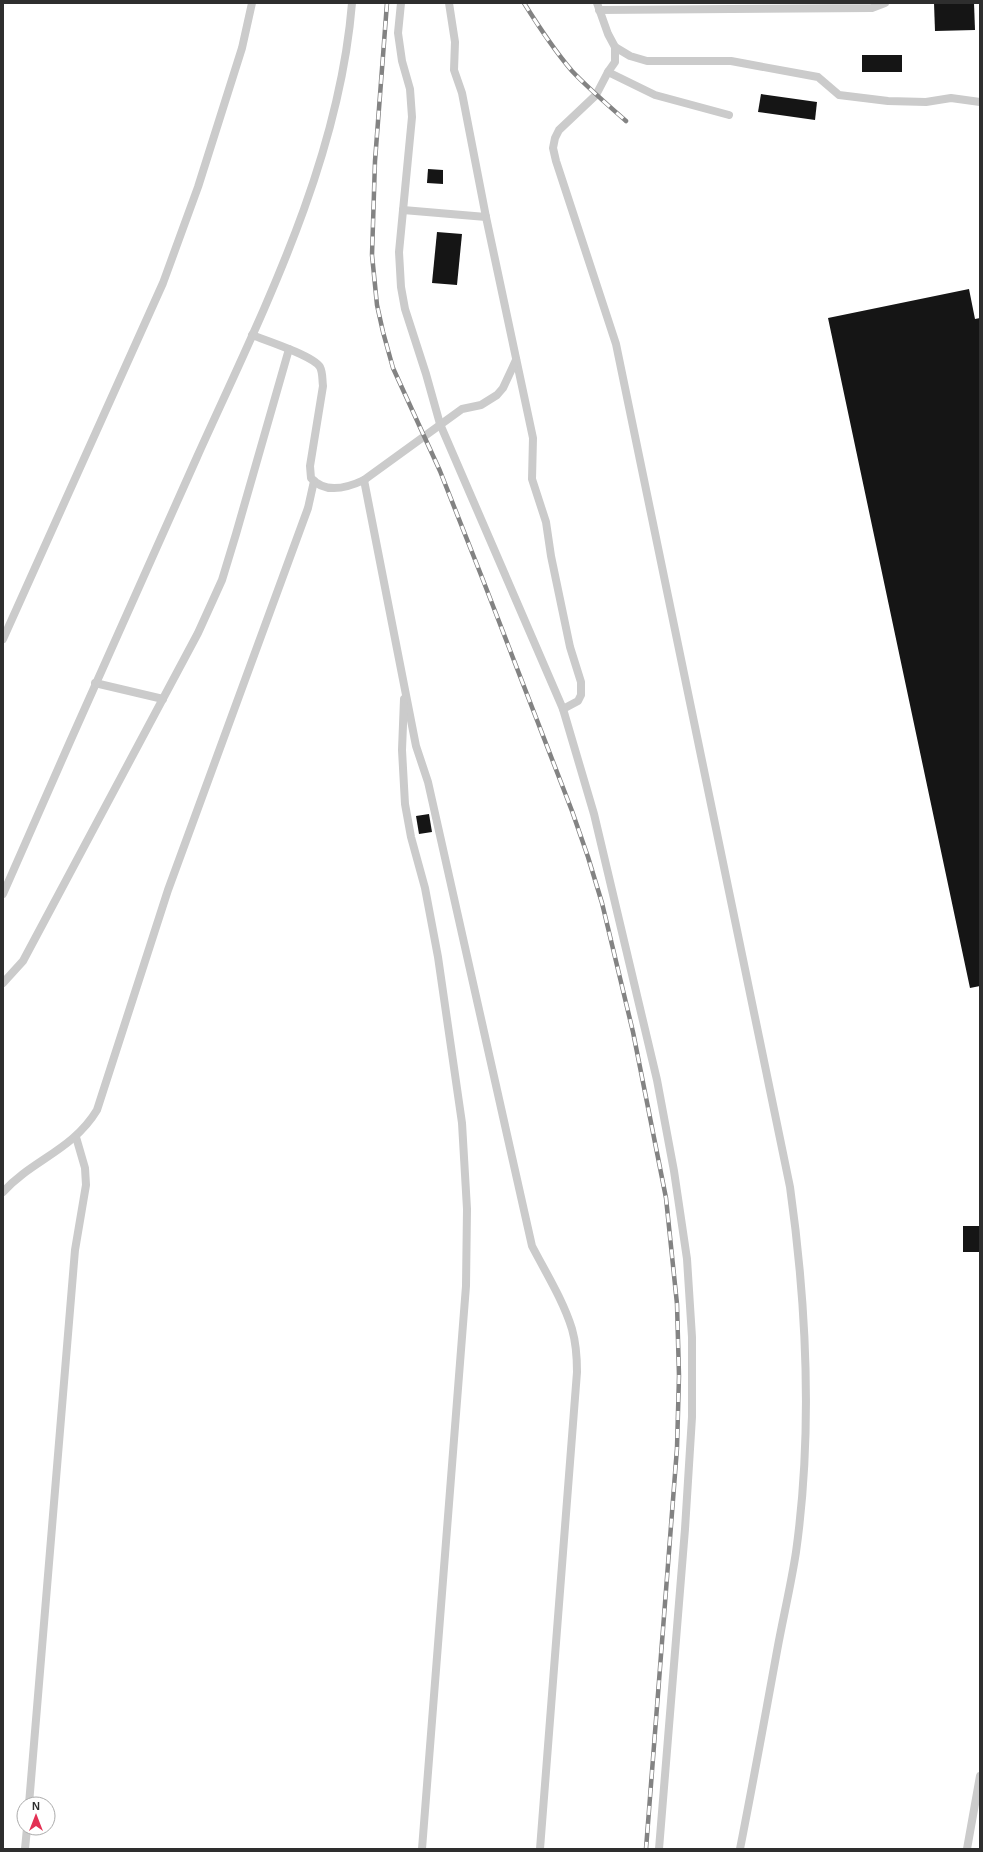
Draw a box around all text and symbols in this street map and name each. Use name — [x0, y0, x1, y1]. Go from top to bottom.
north arrow — [16, 1796, 56, 1836]
text: N — [32, 1800, 40, 1812]

